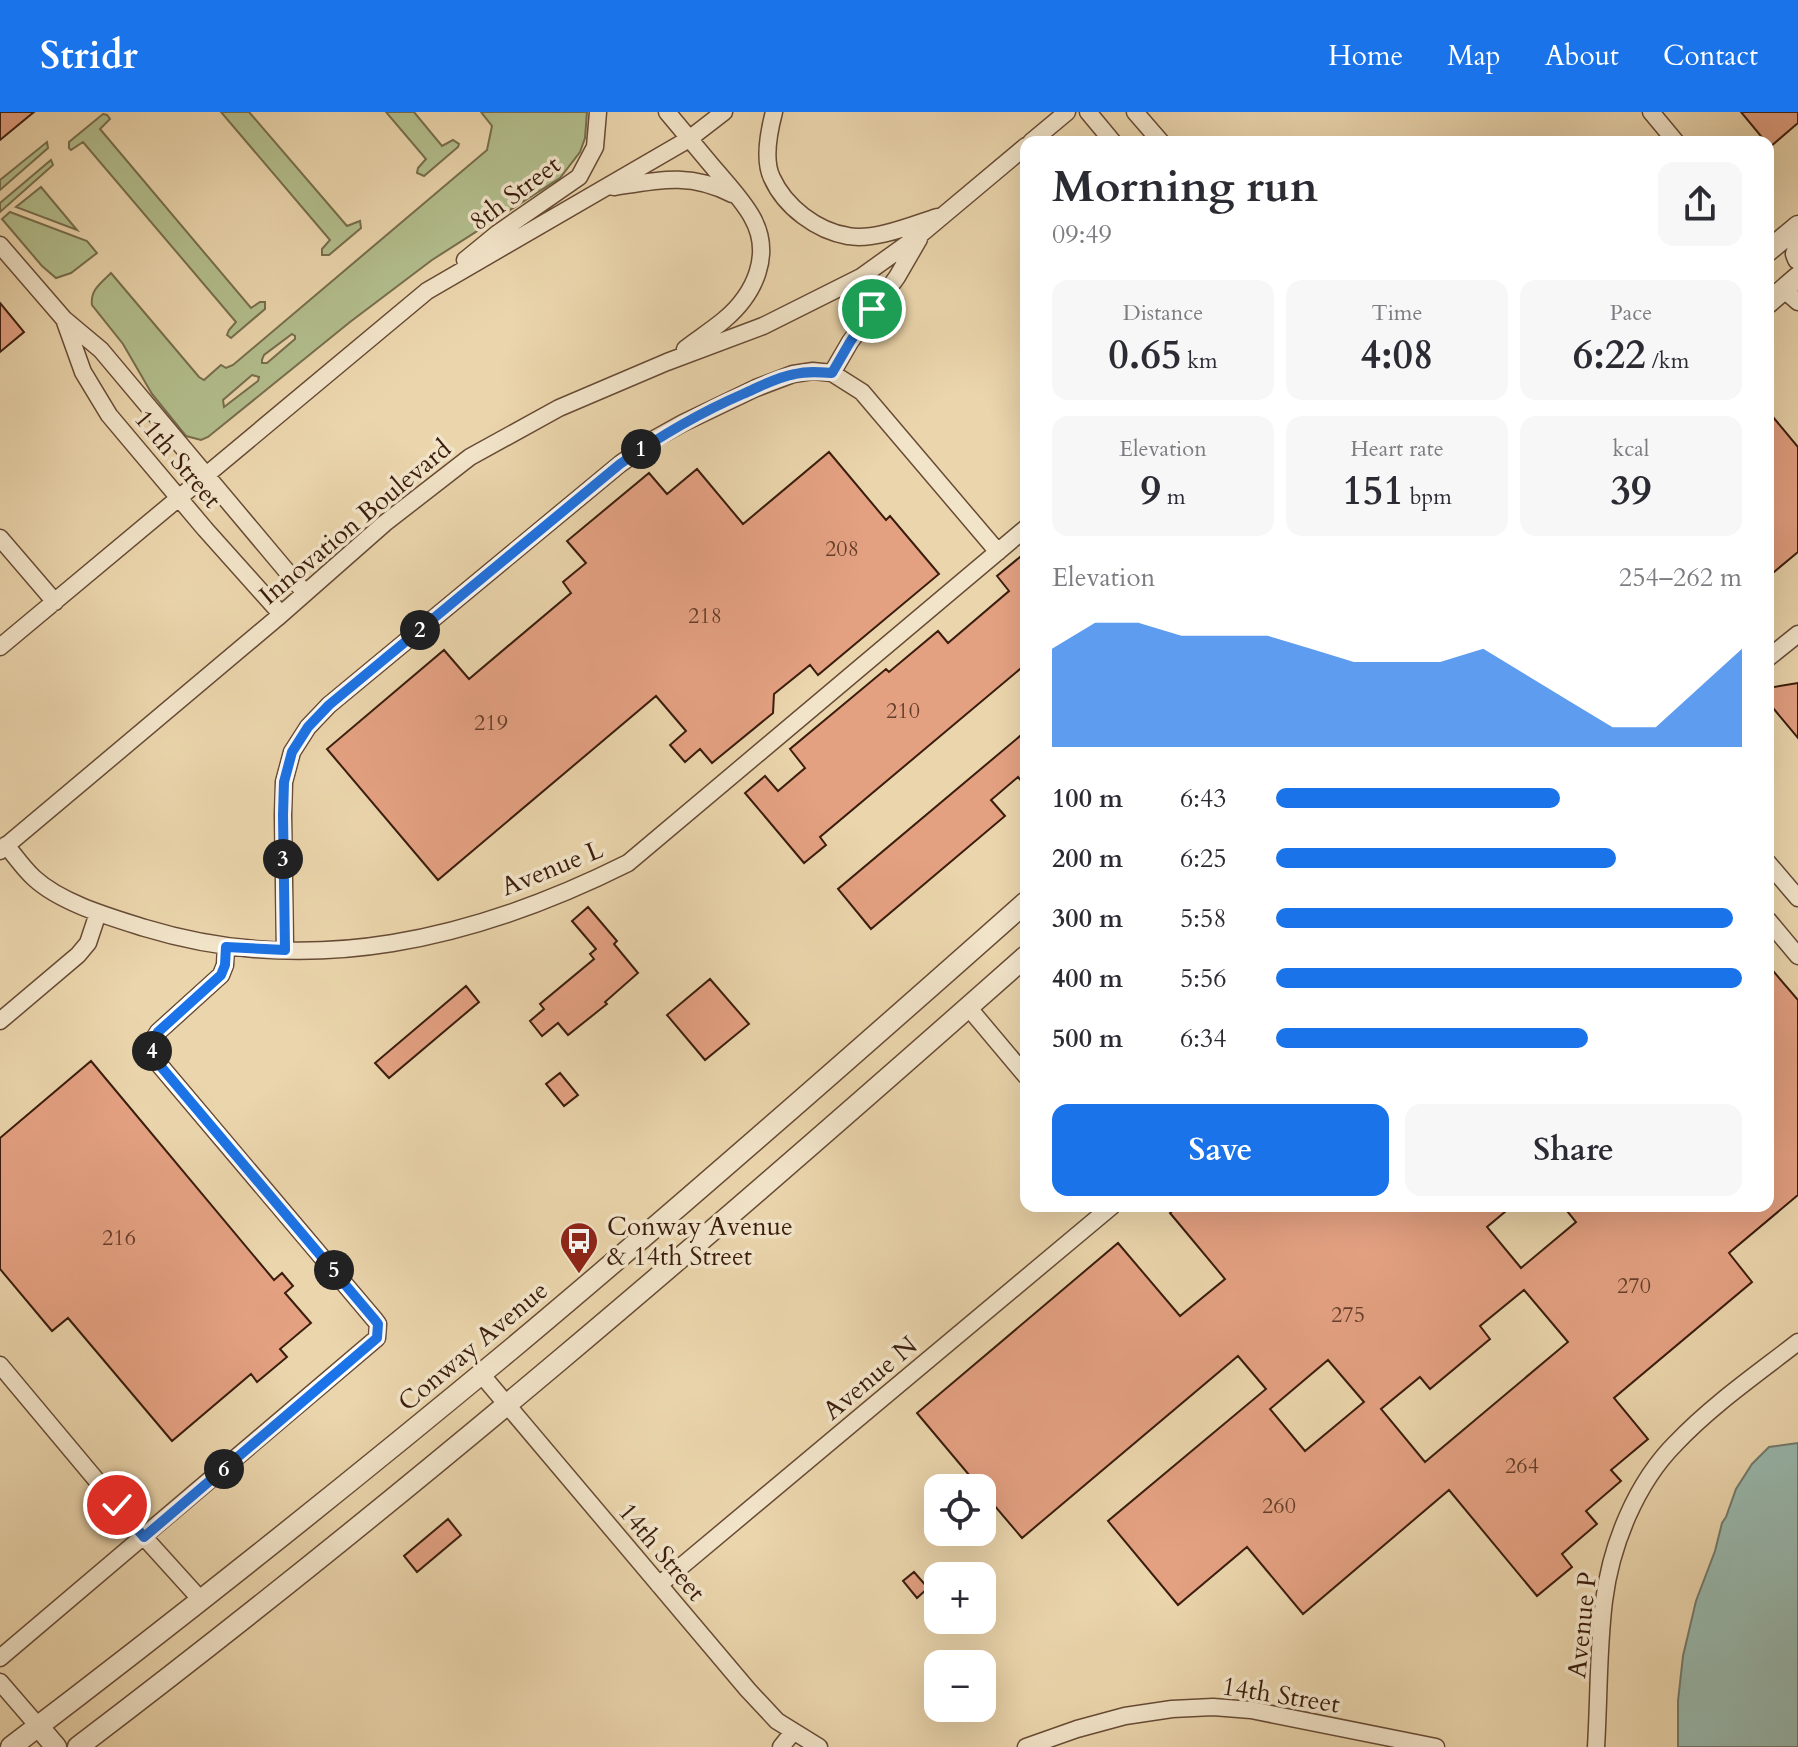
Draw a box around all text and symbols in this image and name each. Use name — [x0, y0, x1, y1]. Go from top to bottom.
text: Stridr — [40, 30, 138, 82]
text: Home — [1328, 37, 1403, 75]
text: Map — [1447, 37, 1501, 75]
text: About — [1545, 37, 1619, 75]
text: Contact — [1663, 37, 1758, 75]
street label: 8th Street — [462, 147, 568, 239]
text: Morning run — [1052, 157, 1318, 217]
button: share — [1658, 162, 1742, 246]
text: 09:49 — [1052, 217, 1112, 252]
pin — [838, 275, 906, 343]
icon: arrive — [850, 287, 894, 331]
text: Distance — [1123, 298, 1203, 328]
text: Time — [1372, 298, 1422, 328]
text: Pace — [1610, 298, 1652, 328]
text: 0.65 — [1108, 328, 1181, 383]
text: 4:08 — [1360, 328, 1434, 383]
text: 6:22 — [1573, 328, 1646, 383]
text: km — [1181, 346, 1218, 376]
text: /km — [1646, 346, 1689, 376]
street label: 11th Street — [126, 402, 230, 516]
pin: 1 — [621, 429, 661, 469]
street label: Innovation Boulevard — [252, 431, 458, 613]
text: 1 — [635, 434, 647, 464]
text: Elevation — [1119, 434, 1207, 464]
text: Heart rate — [1350, 434, 1444, 464]
text: kcal — [1613, 434, 1649, 464]
text: 9 — [1140, 464, 1161, 519]
text: 151 — [1342, 464, 1404, 519]
text: 39 — [1611, 464, 1651, 519]
text: m — [1161, 482, 1186, 512]
text: bpm — [1404, 482, 1452, 512]
house number: 208 — [825, 534, 859, 564]
text: Elevation — [1052, 560, 1155, 595]
text: 254–262 m — [1619, 560, 1742, 595]
house number: 218 — [688, 601, 722, 631]
pin: 2 — [400, 610, 440, 650]
text: 2 — [414, 615, 426, 645]
house number: 210 — [886, 696, 920, 726]
house number: 219 — [474, 708, 508, 738]
text: 100 m — [1052, 781, 1123, 816]
text: 6:43 — [1180, 781, 1227, 816]
street label: Avenue L — [496, 832, 608, 904]
pin: 3 — [263, 839, 303, 879]
text: 200 m — [1052, 841, 1123, 876]
text: 6:25 — [1180, 841, 1227, 876]
text: 3 — [277, 844, 289, 874]
text: 300 m — [1052, 901, 1123, 936]
text: 5:58 — [1180, 901, 1227, 936]
text: 400 m — [1052, 961, 1123, 996]
text: 5:56 — [1180, 961, 1227, 996]
text: 500 m — [1052, 1021, 1123, 1056]
text: 6:34 — [1180, 1021, 1227, 1056]
pin: 4 — [132, 1031, 172, 1071]
text: 4 — [146, 1036, 158, 1066]
button: Save — [1052, 1104, 1389, 1196]
button: Share — [1405, 1104, 1742, 1196]
place label: Conway Avenue & 14th Street — [607, 1209, 793, 1274]
bus stop icon: Conway Avenue & 14th Street — [558, 1220, 600, 1275]
house number: 216 — [102, 1223, 136, 1253]
pin: 5 — [314, 1250, 354, 1290]
text: 5 — [328, 1255, 340, 1285]
house number: 270 — [1617, 1271, 1651, 1301]
street label: Conway Avenue — [391, 1273, 555, 1419]
house number: 275 — [1331, 1300, 1365, 1330]
street label: Avenue N — [815, 1328, 925, 1428]
pin: 6 — [204, 1449, 244, 1489]
house number: 264 — [1505, 1451, 1539, 1481]
text: 6 — [218, 1454, 230, 1484]
pin — [83, 1471, 151, 1539]
map controls — [924, 1474, 996, 1722]
button: locate — [924, 1474, 996, 1546]
icon: check — [95, 1483, 139, 1527]
house number: 260 — [1262, 1491, 1296, 1521]
street label: 14th Street — [610, 1495, 714, 1609]
button: + — [924, 1562, 996, 1634]
street label: Avenue P — [1559, 1570, 1605, 1680]
button: − — [924, 1650, 996, 1722]
street label: 14th Street — [1220, 1668, 1342, 1722]

